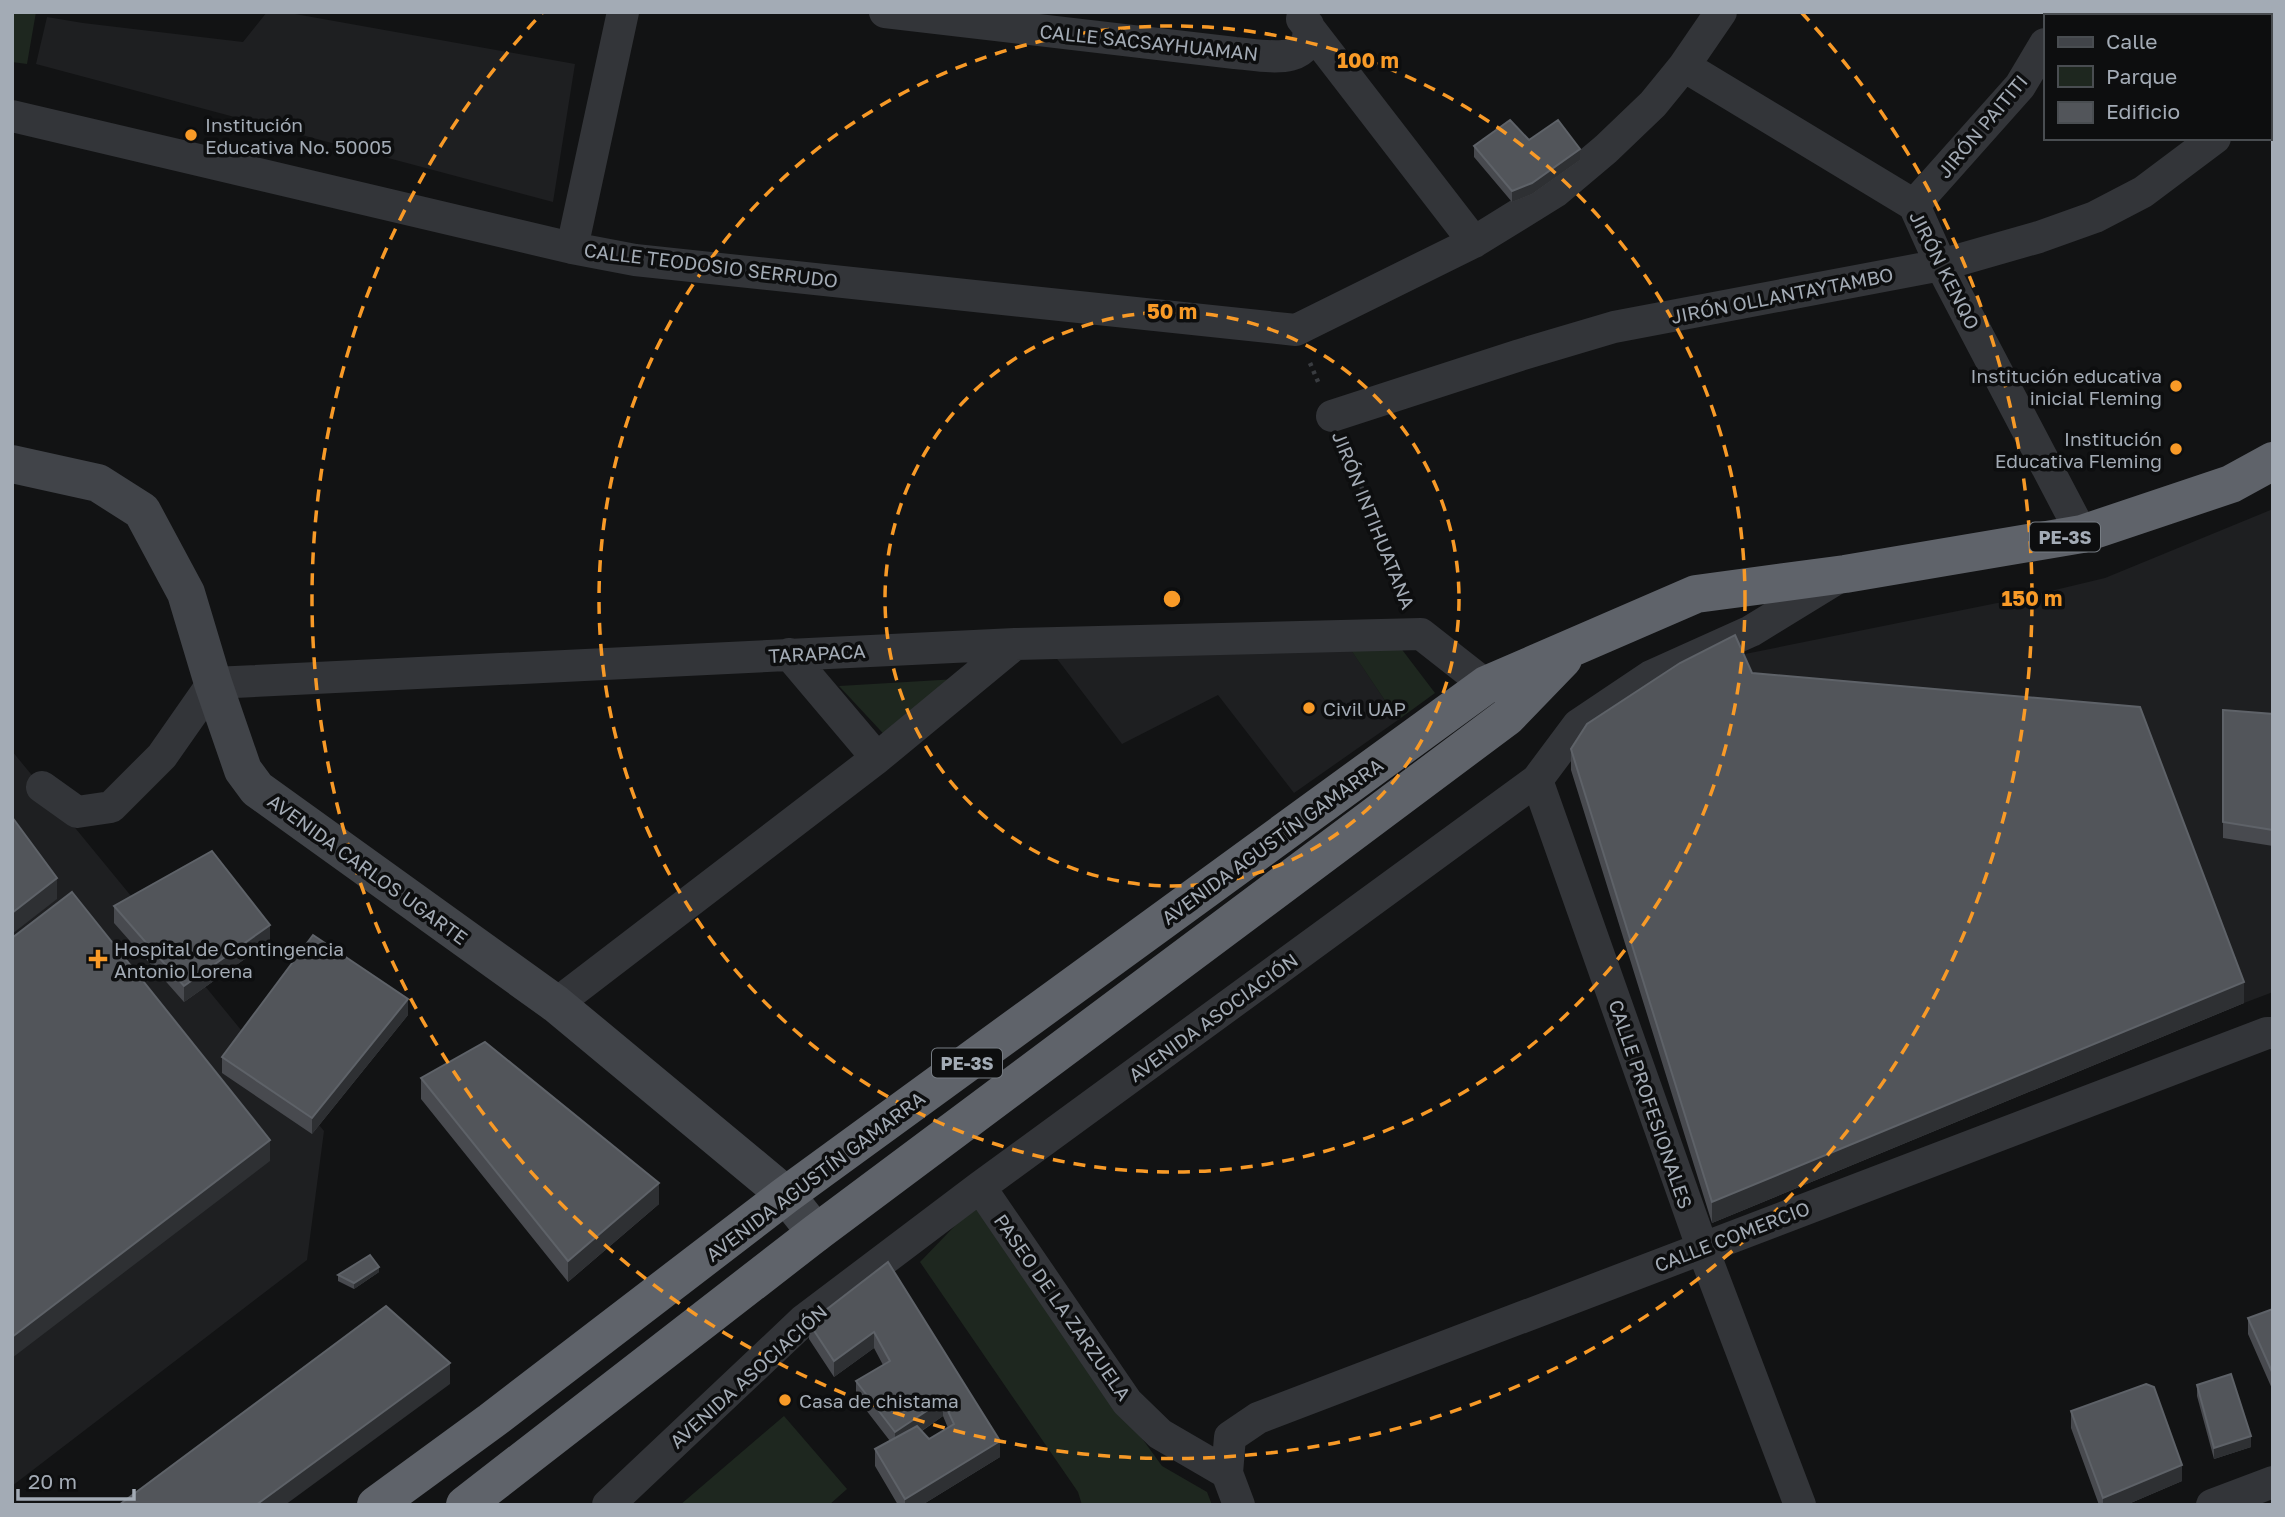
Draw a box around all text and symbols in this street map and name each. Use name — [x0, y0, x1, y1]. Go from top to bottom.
legend — [2044, 14, 2271, 140]
street label: CALLE SACSAYHUAMAN — [1039, 19, 1259, 65]
text: Calle — [2106, 28, 2158, 54]
text: 100 m — [1337, 47, 1399, 73]
text: Parque — [2106, 63, 2177, 89]
street label: JIRÓN PAITITI — [1932, 70, 2032, 182]
text: Edificio — [2106, 98, 2180, 124]
place label: Institución Educativa No. 50005 — [205, 113, 392, 158]
marker: Institución Educativa No. 50005 — [183, 127, 199, 143]
street label: JIRÓN KENQO — [1905, 207, 1985, 333]
street label: CALLE TEODOSIO SERRUDO — [583, 238, 839, 292]
street label: JIRÓN OLLANTAYTAMBO — [1669, 262, 1895, 328]
text: 50 m — [1147, 298, 1197, 324]
place label: Institución educativa inicial Fleming — [1971, 364, 2162, 409]
marker: Institución educativa inicial Fleming — [2168, 378, 2184, 394]
place label: Institución Educativa Fleming — [1995, 427, 2162, 472]
street label: JIRÓN INTIHUATANA — [1328, 428, 1420, 613]
marker: Institución Educativa Fleming — [2168, 441, 2184, 457]
road number: PE-3S — [2030, 522, 2100, 552]
text: 150 m — [2002, 585, 2062, 611]
centre of rings — [1160, 587, 1184, 611]
street label: TARAPACA — [768, 639, 866, 667]
place label: Civil UAP — [1323, 697, 1406, 720]
marker: Civil UAP — [1301, 700, 1317, 716]
street label: AVENIDA AGUSTÍN GAMARRA — [1157, 753, 1387, 929]
street label: AVENIDA CARLOS UGARTE — [264, 789, 472, 949]
place label: Hospital de Contingencia Antonio Lorena — [114, 937, 344, 982]
street label: AVENIDA ASOCIACIÓN — [1124, 948, 1302, 1086]
marker: Hospital de Contingencia Antonio Lorena — [88, 949, 108, 969]
street label: CALLE PROFESIONALES — [1604, 996, 1698, 1212]
road number: PE-3S — [932, 1048, 1002, 1078]
street label: AVENIDA AGUSTÍN GAMARRA — [701, 1086, 929, 1266]
street label: CALLE COMERCIO — [1651, 1196, 1813, 1276]
street label: PASEO DE LA ZARZUELA — [990, 1209, 1136, 1405]
street label: AVENIDA ASOCIACIÓN — [665, 1299, 831, 1453]
place label: Casa de chistama — [799, 1389, 959, 1412]
marker: Casa de chistama — [777, 1392, 793, 1408]
scale bar — [18, 1458, 133, 1502]
text: 20 m — [28, 1468, 77, 1494]

